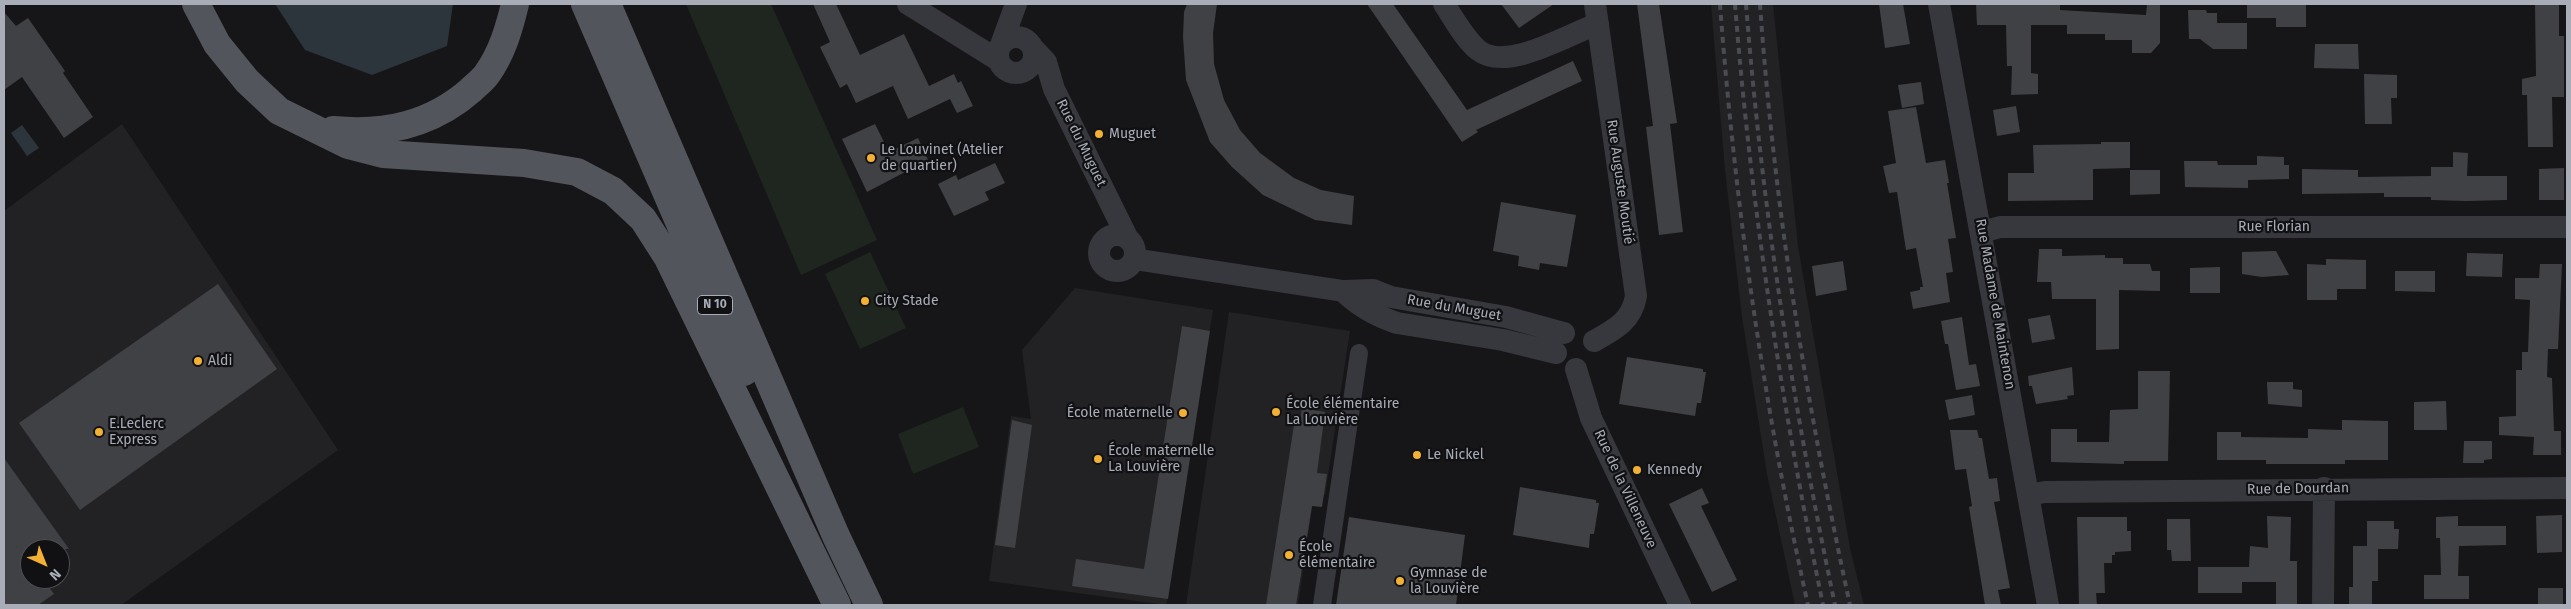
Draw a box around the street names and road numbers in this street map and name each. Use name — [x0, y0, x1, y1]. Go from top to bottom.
street label: Rue du Muguet — [1053, 97, 1109, 189]
street label: Rue Auguste Moutié — [1603, 118, 1637, 246]
street label: Rue Madame de Maintenon — [1972, 217, 2018, 391]
street label: Rue Florian — [2238, 219, 2310, 235]
street label: Rue du Muguet — [1406, 291, 1502, 325]
road number: N 10 — [698, 296, 732, 314]
street label: Rue de la Villeneuve — [1590, 427, 1660, 551]
street label: Rue de Dourdan — [2247, 480, 2349, 498]

